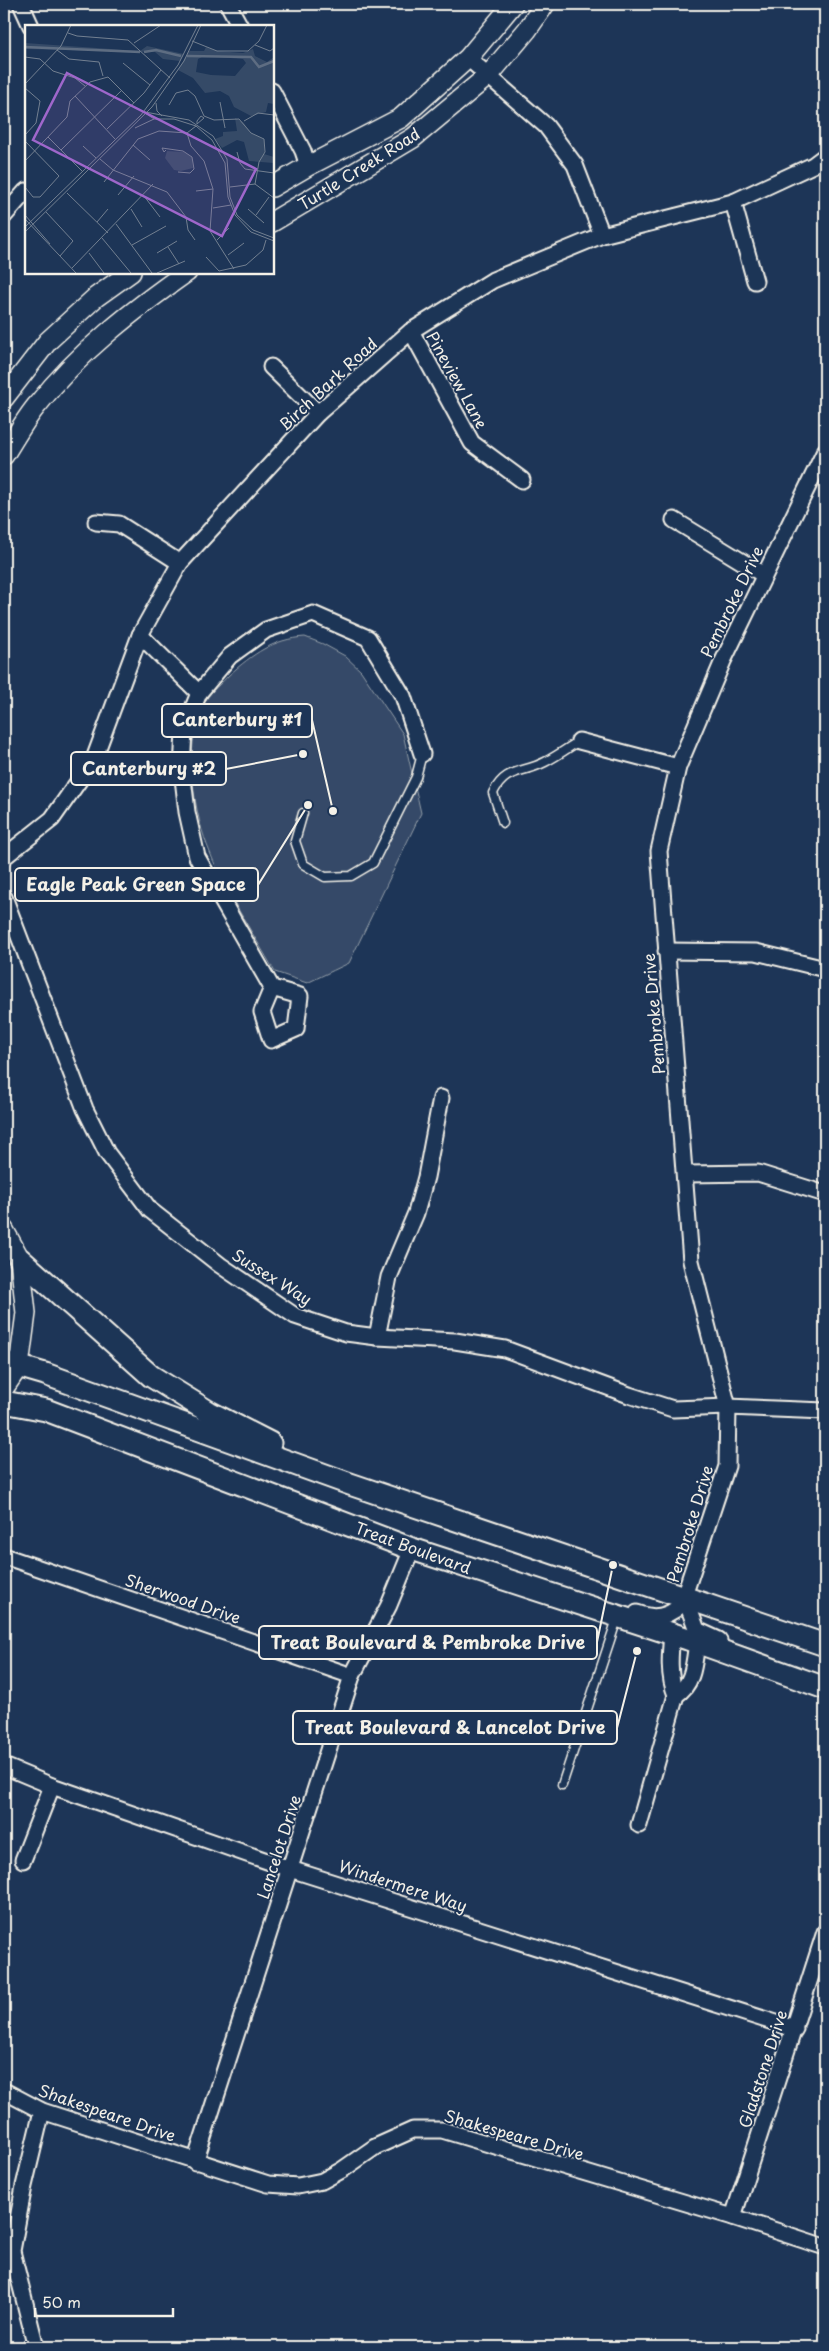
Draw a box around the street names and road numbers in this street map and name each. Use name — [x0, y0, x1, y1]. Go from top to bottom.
street label: Turtle Creek Road — [293, 121, 424, 215]
street label: Pineview Lane — [421, 327, 494, 432]
street label: Birch Bark Road — [273, 331, 382, 435]
street label: Pembroke Drive — [694, 542, 769, 662]
street label: Pembroke Drive — [636, 952, 670, 1076]
street label: Sussex Way — [228, 1242, 317, 1310]
street label: Pembroke Drive — [660, 1462, 718, 1585]
street label: Treat Boulevard — [352, 1515, 475, 1579]
street label: Sherwood Drive — [122, 1567, 244, 1629]
street label: Lancelot Drive — [250, 1792, 306, 1902]
street label: Windermere Way — [336, 1853, 471, 1917]
street label: Gladstone Drive — [732, 2007, 792, 2131]
street label: Shakespeare Drive — [35, 2077, 179, 2147]
street label: Shakespeare Drive — [442, 2103, 587, 2165]

